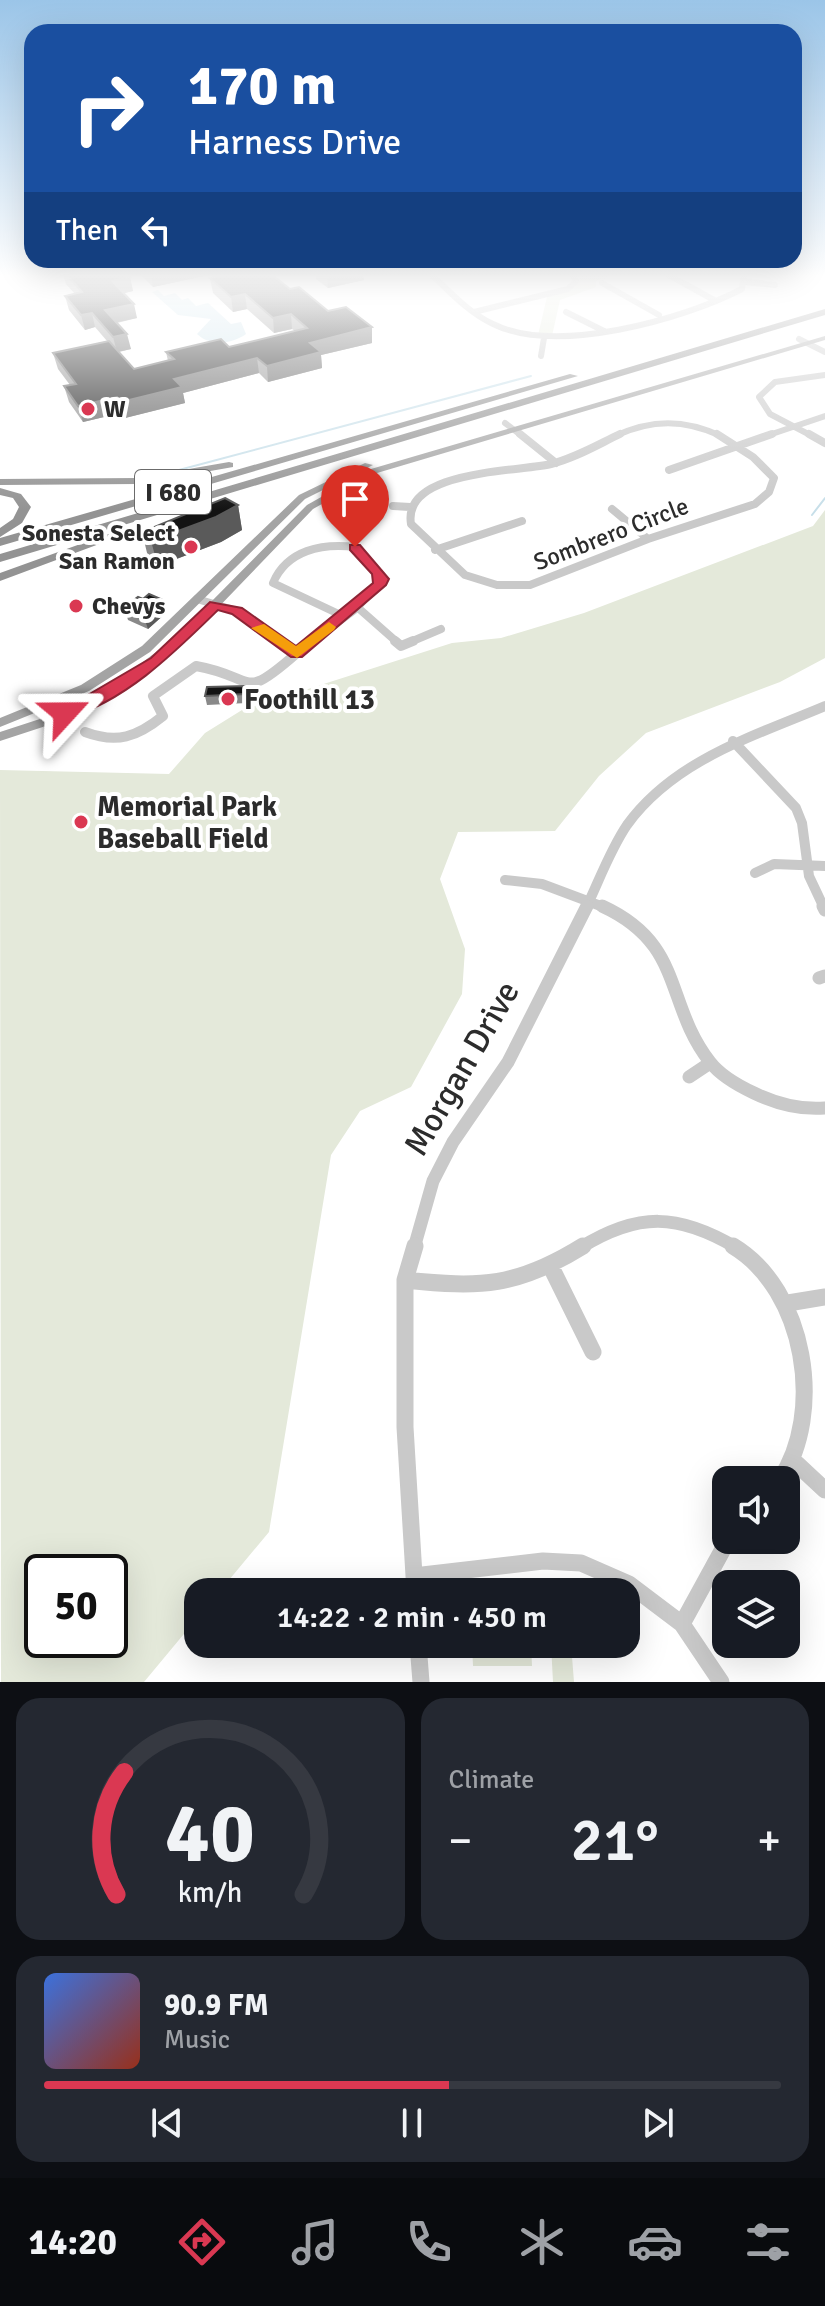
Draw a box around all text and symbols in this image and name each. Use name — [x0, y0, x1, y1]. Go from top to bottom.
text: 170 m — [188, 51, 336, 120]
icon: right — [56, 56, 160, 160]
text: Harness Drive — [188, 120, 401, 165]
icon: left — [134, 208, 178, 252]
text: Then — [56, 212, 118, 249]
place label: W — [104, 394, 126, 424]
marker: W — [79, 400, 97, 418]
pin — [321, 465, 389, 547]
road number: I 680 — [135, 470, 211, 514]
icon: arrive — [333, 477, 377, 521]
street label: Sombrero Circle — [529, 491, 693, 577]
place label: Sonesta Select San Ramon — [22, 518, 175, 576]
marker: Sonesta Select San Ramon — [182, 538, 200, 556]
place label: Chevys — [92, 591, 166, 621]
marker: Chevys — [67, 597, 85, 615]
position arrow — [23, 671, 107, 755]
place label: Foothill 13 — [244, 683, 375, 717]
marker: Foothill 13 — [219, 690, 237, 708]
place label: Memorial Park Baseball Field — [97, 790, 277, 856]
marker: Memorial Park Baseball Field — [72, 813, 90, 831]
street label: Morgan Drive — [395, 974, 529, 1163]
map controls — [712, 1466, 800, 1658]
button: sound — [712, 1466, 800, 1554]
speed limit sign: 50 — [24, 1554, 128, 1658]
button: layers — [712, 1570, 800, 1658]
text: 14:22 · 2 min · 450 m — [277, 1599, 547, 1636]
text: Climate — [449, 1764, 534, 1796]
text: 40 — [165, 1783, 255, 1885]
text: 21° — [571, 1804, 659, 1878]
text: − — [449, 1814, 472, 1868]
text: + — [757, 1814, 781, 1868]
text: km/h — [178, 1875, 243, 1910]
text: 90.9 FM — [164, 1987, 269, 2024]
text: Music — [164, 2024, 230, 2056]
icon: previous — [145, 2101, 189, 2145]
icon: pause — [390, 2101, 434, 2145]
icon: next — [636, 2101, 680, 2145]
icon: directions — [174, 2214, 230, 2270]
icon: music — [287, 2214, 343, 2270]
icon: phone — [401, 2214, 457, 2270]
icon: climate — [514, 2214, 570, 2270]
icon: car — [627, 2214, 683, 2270]
icon: filters — [740, 2214, 796, 2270]
text: 14:20 — [29, 2220, 117, 2265]

